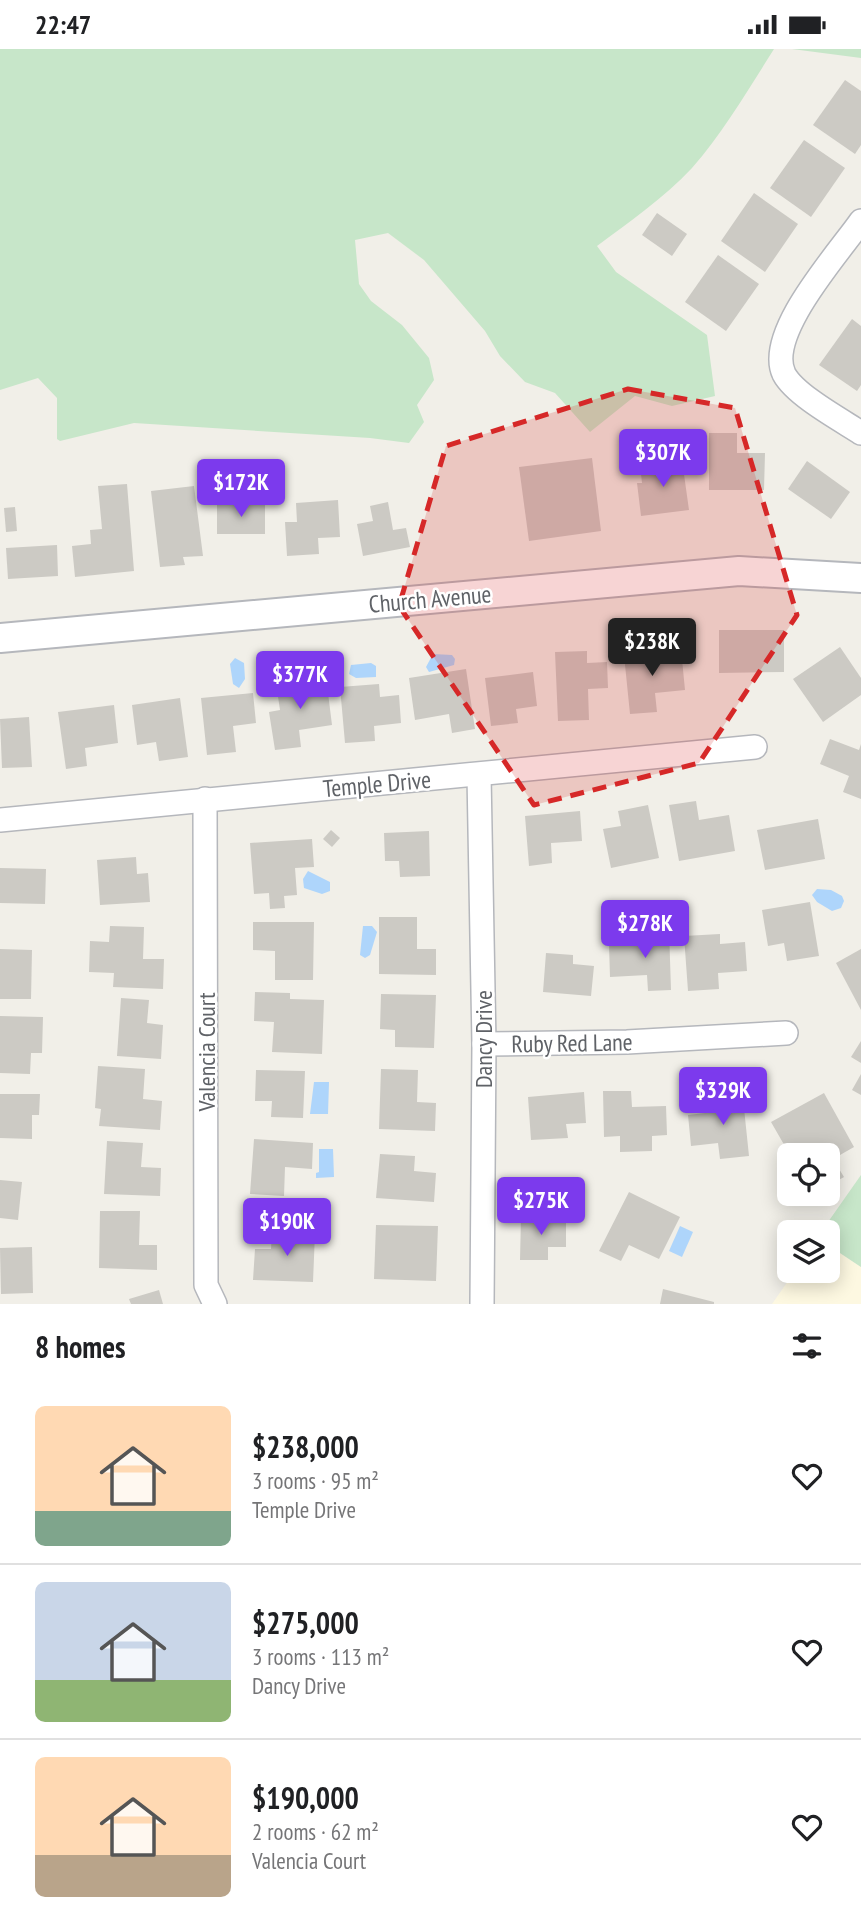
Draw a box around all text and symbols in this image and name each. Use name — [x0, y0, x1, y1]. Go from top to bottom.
text: 22:47 — [35, 8, 91, 41]
pin: $307K — [614, 429, 712, 489]
text: $307K — [635, 437, 691, 466]
pin: $172K — [192, 459, 290, 519]
text: $172K — [213, 467, 269, 496]
street label: Church Avenue — [367, 578, 493, 620]
pin: $238K — [603, 619, 701, 678]
text: $238K — [624, 626, 680, 655]
pin: $377K — [251, 651, 349, 711]
text: $377K — [272, 659, 328, 688]
street label: Temple Drive — [322, 764, 432, 804]
pin: $278K — [596, 901, 694, 960]
text: $278K — [617, 908, 673, 937]
street label: Dancy Drive — [468, 990, 499, 1088]
street label: Valencia Court — [191, 992, 222, 1113]
street label: Ruby Red Lane — [511, 1026, 633, 1060]
pin: $329K — [674, 1067, 772, 1127]
text: $329K — [695, 1075, 751, 1104]
map controls — [777, 1143, 840, 1283]
button: locate — [777, 1143, 840, 1206]
pin: $275K — [492, 1177, 590, 1237]
text: $275K — [513, 1185, 569, 1214]
pin: $190K — [238, 1199, 336, 1258]
text: $190K — [259, 1206, 315, 1235]
button: layers — [777, 1220, 840, 1283]
text: 8 homes — [35, 1327, 126, 1366]
icon: filters — [788, 1327, 826, 1365]
text: $238,000 — [252, 1427, 359, 1466]
icon: home — [91, 1434, 175, 1518]
icon: heart — [788, 1457, 826, 1495]
text: 3 rooms · 95 m² — [252, 1466, 379, 1495]
text: Temple Drive — [252, 1495, 356, 1524]
text: $275,000 — [252, 1603, 359, 1642]
icon: home — [91, 1610, 175, 1694]
icon: heart — [788, 1633, 826, 1671]
text: 3 rooms · 113 m² — [252, 1642, 389, 1671]
text: Dancy Drive — [252, 1671, 346, 1700]
text: $190,000 — [252, 1778, 359, 1817]
icon: home — [91, 1785, 175, 1869]
icon: heart — [788, 1808, 826, 1846]
text: 2 rooms · 62 m² — [252, 1817, 379, 1846]
text: Valencia Court — [252, 1846, 366, 1875]

